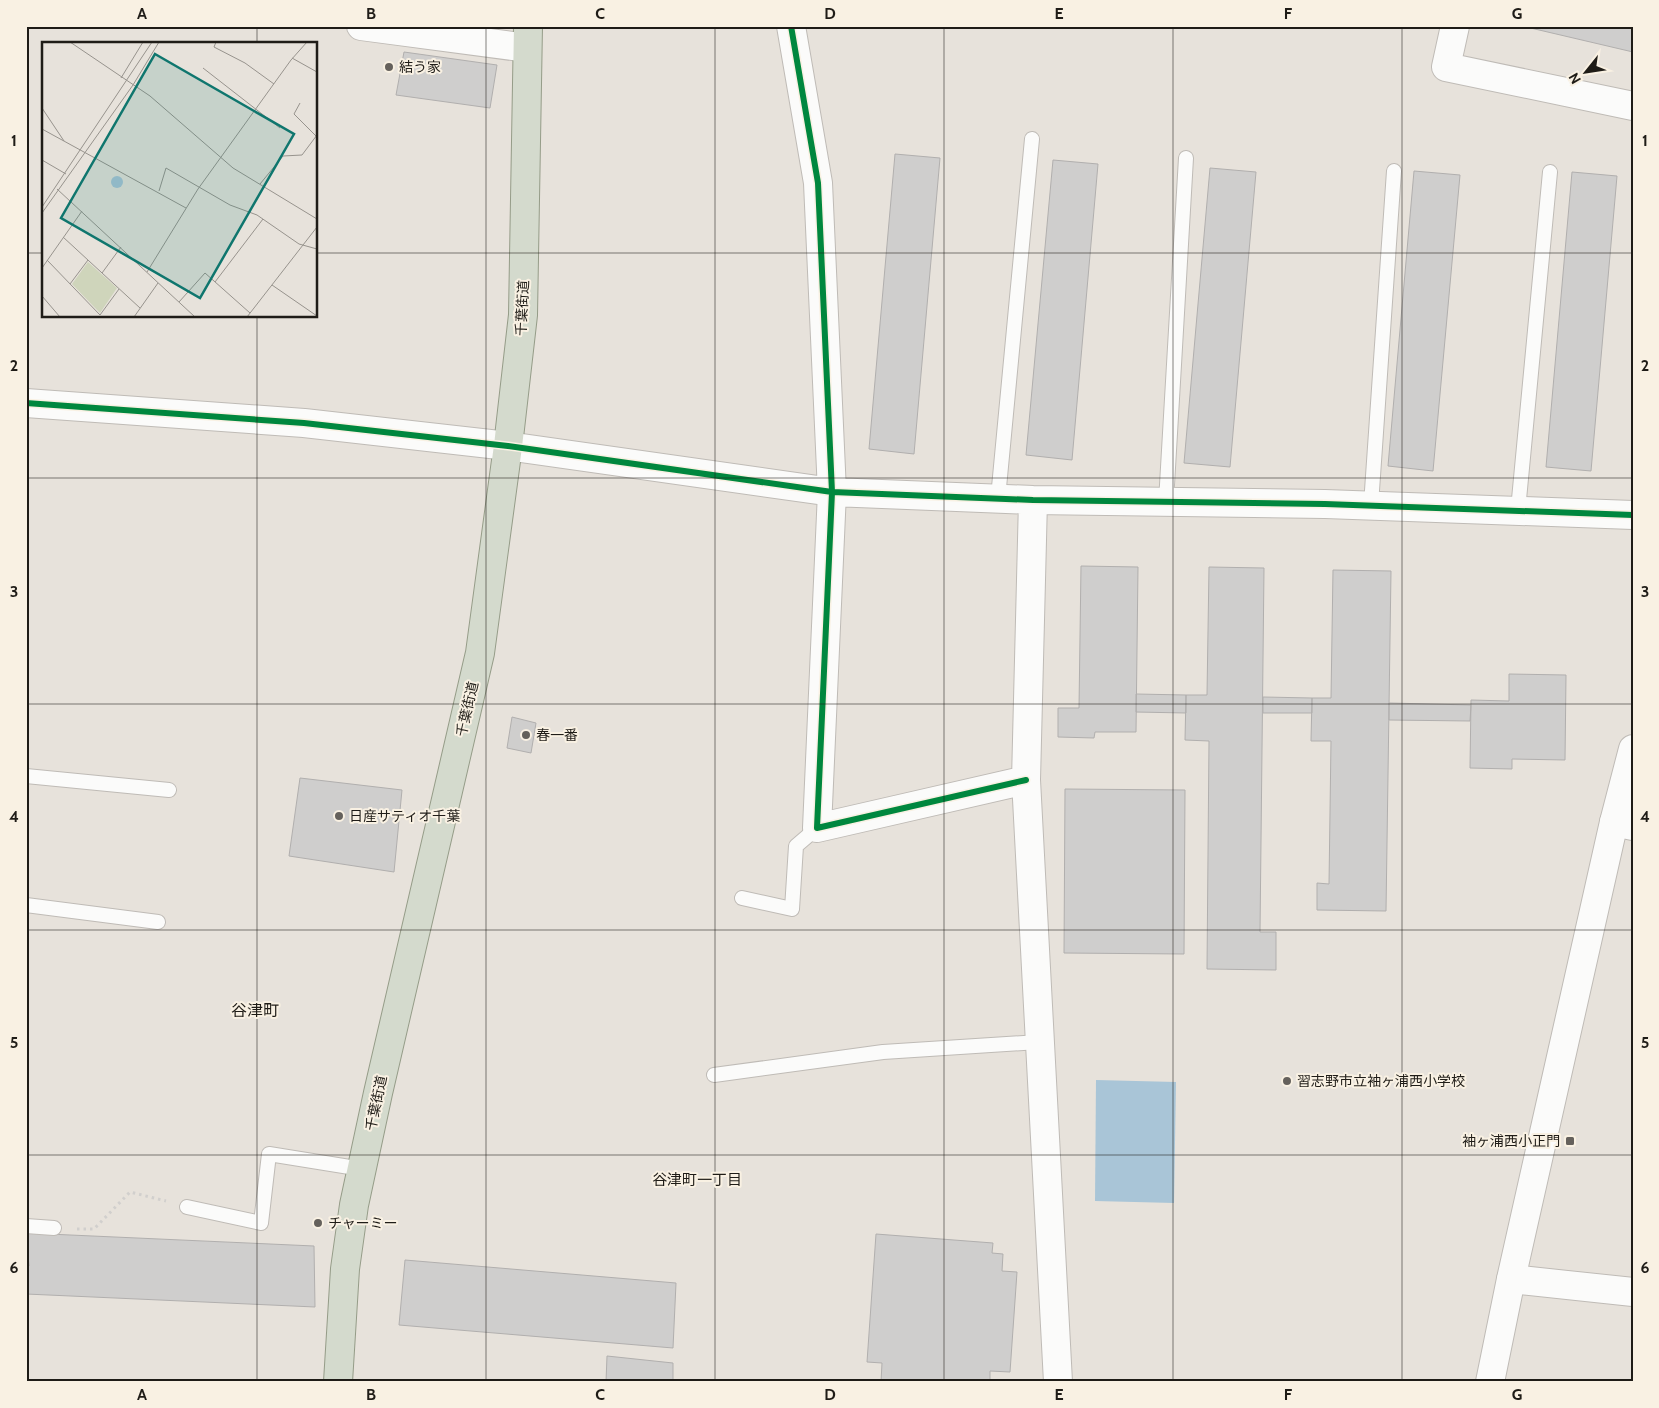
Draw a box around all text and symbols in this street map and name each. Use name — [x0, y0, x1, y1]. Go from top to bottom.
text: A — [137, 4, 147, 23]
text: B — [366, 4, 376, 23]
text: C — [595, 4, 605, 23]
text: D — [824, 4, 836, 23]
text: E — [1054, 4, 1064, 23]
text: F — [1284, 4, 1293, 23]
text: G — [1512, 4, 1522, 23]
inset map — [42, 42, 318, 318]
north arrow — [1562, 48, 1612, 98]
place label: 結う家 — [399, 58, 441, 76]
marker: 結う家 — [383, 61, 395, 73]
text: N — [1564, 70, 1585, 87]
text: 1 — [11, 131, 17, 150]
text: 1 — [1642, 131, 1648, 150]
street label: 千葉街道 — [512, 280, 532, 336]
text: 2 — [10, 356, 18, 375]
text: 2 — [1641, 356, 1649, 375]
text: 3 — [10, 582, 18, 601]
text: 3 — [1641, 582, 1649, 601]
street label: 千葉街道 — [452, 680, 482, 738]
place label: 春一番 — [536, 726, 578, 744]
marker: 春一番 — [520, 729, 532, 741]
text: 4 — [9, 807, 19, 826]
place label: 日産サティオ千葉 — [349, 807, 460, 825]
text: 4 — [1640, 807, 1650, 826]
marker: 日産サティオ千葉 — [333, 810, 345, 822]
district label: 谷津町 — [231, 1001, 279, 1020]
text: 5 — [10, 1033, 18, 1052]
text: 5 — [1641, 1033, 1649, 1052]
place label: 習志野市立袖ヶ浦西小学校 — [1297, 1072, 1465, 1090]
street label: 千葉街道 — [361, 1074, 391, 1132]
marker: 習志野市立袖ヶ浦西小学校 — [1281, 1075, 1293, 1087]
place label: 袖ヶ浦西小正門 — [1462, 1132, 1560, 1150]
marker: 袖ヶ浦西小正門 — [1564, 1135, 1576, 1147]
district label: 谷津町一丁目 — [652, 1171, 742, 1189]
place label: チャーミー — [328, 1214, 398, 1232]
marker: チャーミー — [312, 1217, 324, 1229]
text: 6 — [10, 1258, 19, 1277]
text: 6 — [1641, 1258, 1650, 1277]
text: A — [137, 1385, 147, 1404]
text: B — [366, 1385, 376, 1404]
text: C — [595, 1385, 605, 1404]
text: D — [824, 1385, 836, 1404]
text: E — [1054, 1385, 1064, 1404]
text: F — [1284, 1385, 1293, 1404]
text: G — [1512, 1385, 1522, 1404]

